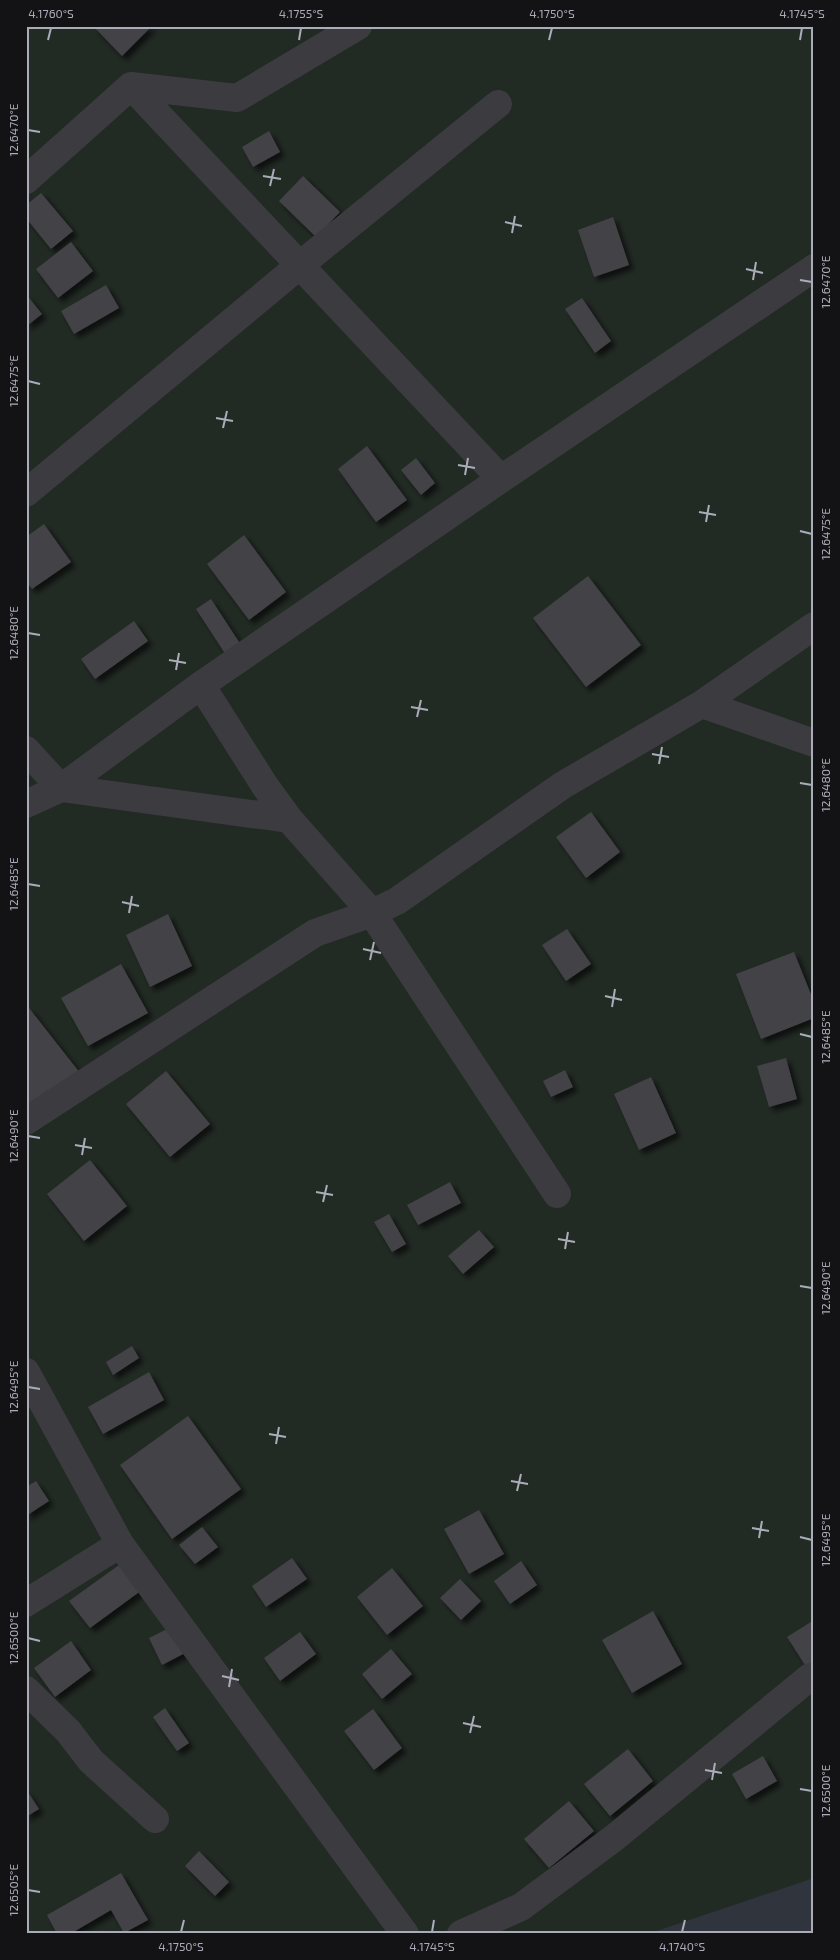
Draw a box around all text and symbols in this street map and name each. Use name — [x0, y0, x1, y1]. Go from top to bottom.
text: 4.1760°S — [28, 6, 74, 20]
text: 4.1755°S — [279, 6, 324, 20]
text: 4.1750°S — [529, 6, 575, 20]
text: 4.1745°S — [779, 6, 825, 20]
text: 12.6470°E — [6, 103, 20, 156]
text: 12.6470°E — [818, 255, 832, 308]
text: 12.6475°E — [6, 355, 20, 407]
text: 12.6475°E — [818, 508, 832, 560]
text: 12.6480°E — [6, 606, 20, 660]
text: 12.6480°E — [818, 758, 832, 812]
text: 12.6485°E — [6, 857, 20, 911]
text: 12.6485°E — [818, 1010, 832, 1064]
text: 12.6490°E — [6, 1109, 20, 1163]
text: 12.6490°E — [818, 1261, 832, 1315]
text: 12.6495°E — [6, 1360, 20, 1413]
text: 12.6495°E — [818, 1513, 832, 1566]
text: 12.6500°E — [6, 1611, 20, 1665]
text: 12.6500°E — [818, 1764, 832, 1818]
text: 12.6505°E — [6, 1864, 20, 1916]
text: 4.1750°S — [158, 1939, 204, 1953]
text: 4.1745°S — [409, 1939, 455, 1953]
text: 4.1740°S — [659, 1939, 705, 1953]

